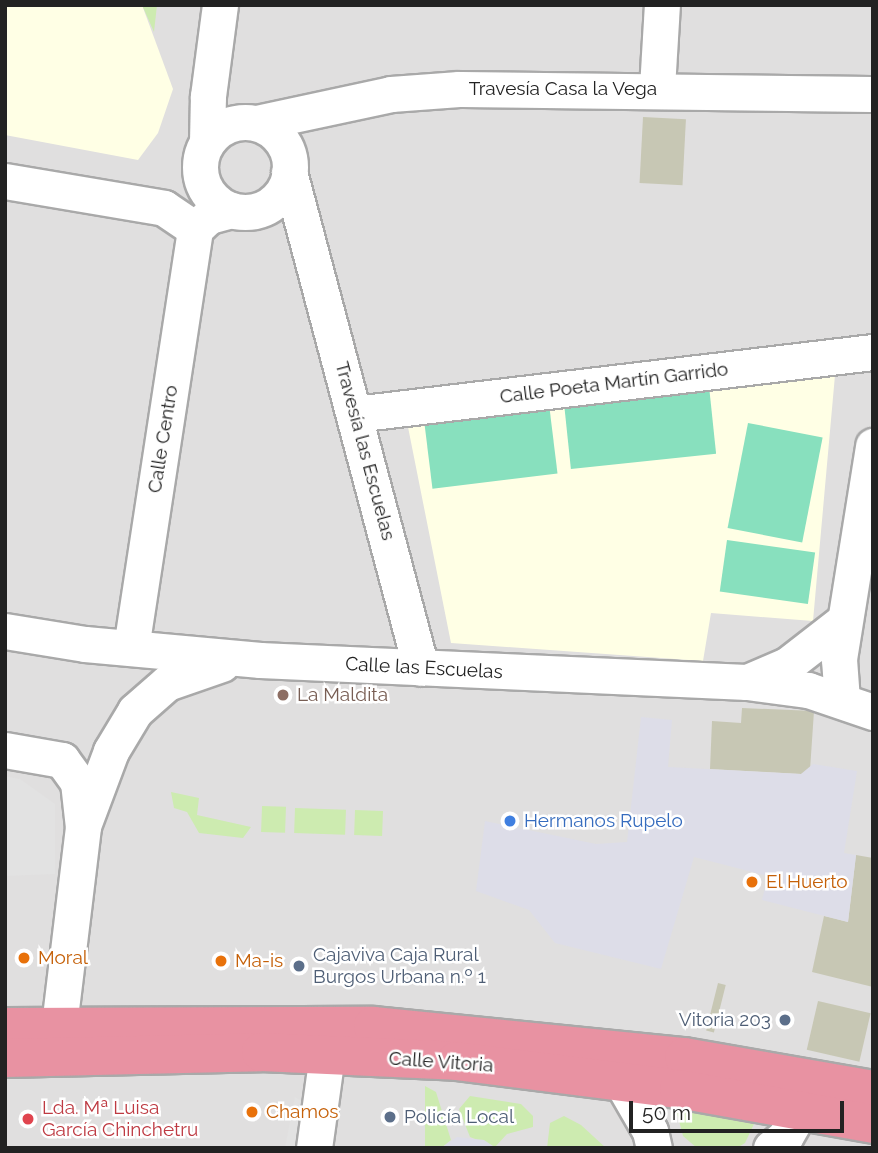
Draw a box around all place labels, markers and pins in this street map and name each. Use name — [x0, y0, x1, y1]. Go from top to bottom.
place label: La Maldita — [297, 684, 388, 706]
marker: La Maldita — [275, 687, 291, 703]
place label: Hermanos Rupelo — [524, 810, 683, 832]
marker: Hermanos Rupelo — [502, 813, 518, 829]
place label: El Huerto — [766, 871, 848, 893]
marker: El Huerto — [744, 874, 760, 890]
place label: Cajaviva Caja Rural Burgos Urbana n.º 1 — [313, 944, 486, 988]
place label: Moral — [38, 947, 88, 969]
marker: Moral — [16, 950, 32, 966]
place label: Ma-is — [235, 950, 283, 972]
marker: Ma-is — [213, 953, 229, 969]
marker: Cajaviva Caja Rural Burgos Urbana n.º 1 — [291, 958, 307, 974]
place label: Vitoria 203 — [679, 1009, 771, 1031]
marker: Vitoria 203 — [777, 1012, 793, 1028]
place label: Lda. Mª Luisa García Chinchetru — [42, 1097, 198, 1141]
place label: Chamos — [266, 1101, 338, 1123]
marker: Chamos — [244, 1104, 260, 1120]
place label: Policía Local — [404, 1106, 514, 1128]
marker: Policía Local — [382, 1109, 398, 1125]
marker: Lda. Mª Luisa García Chinchetru — [20, 1111, 36, 1127]

